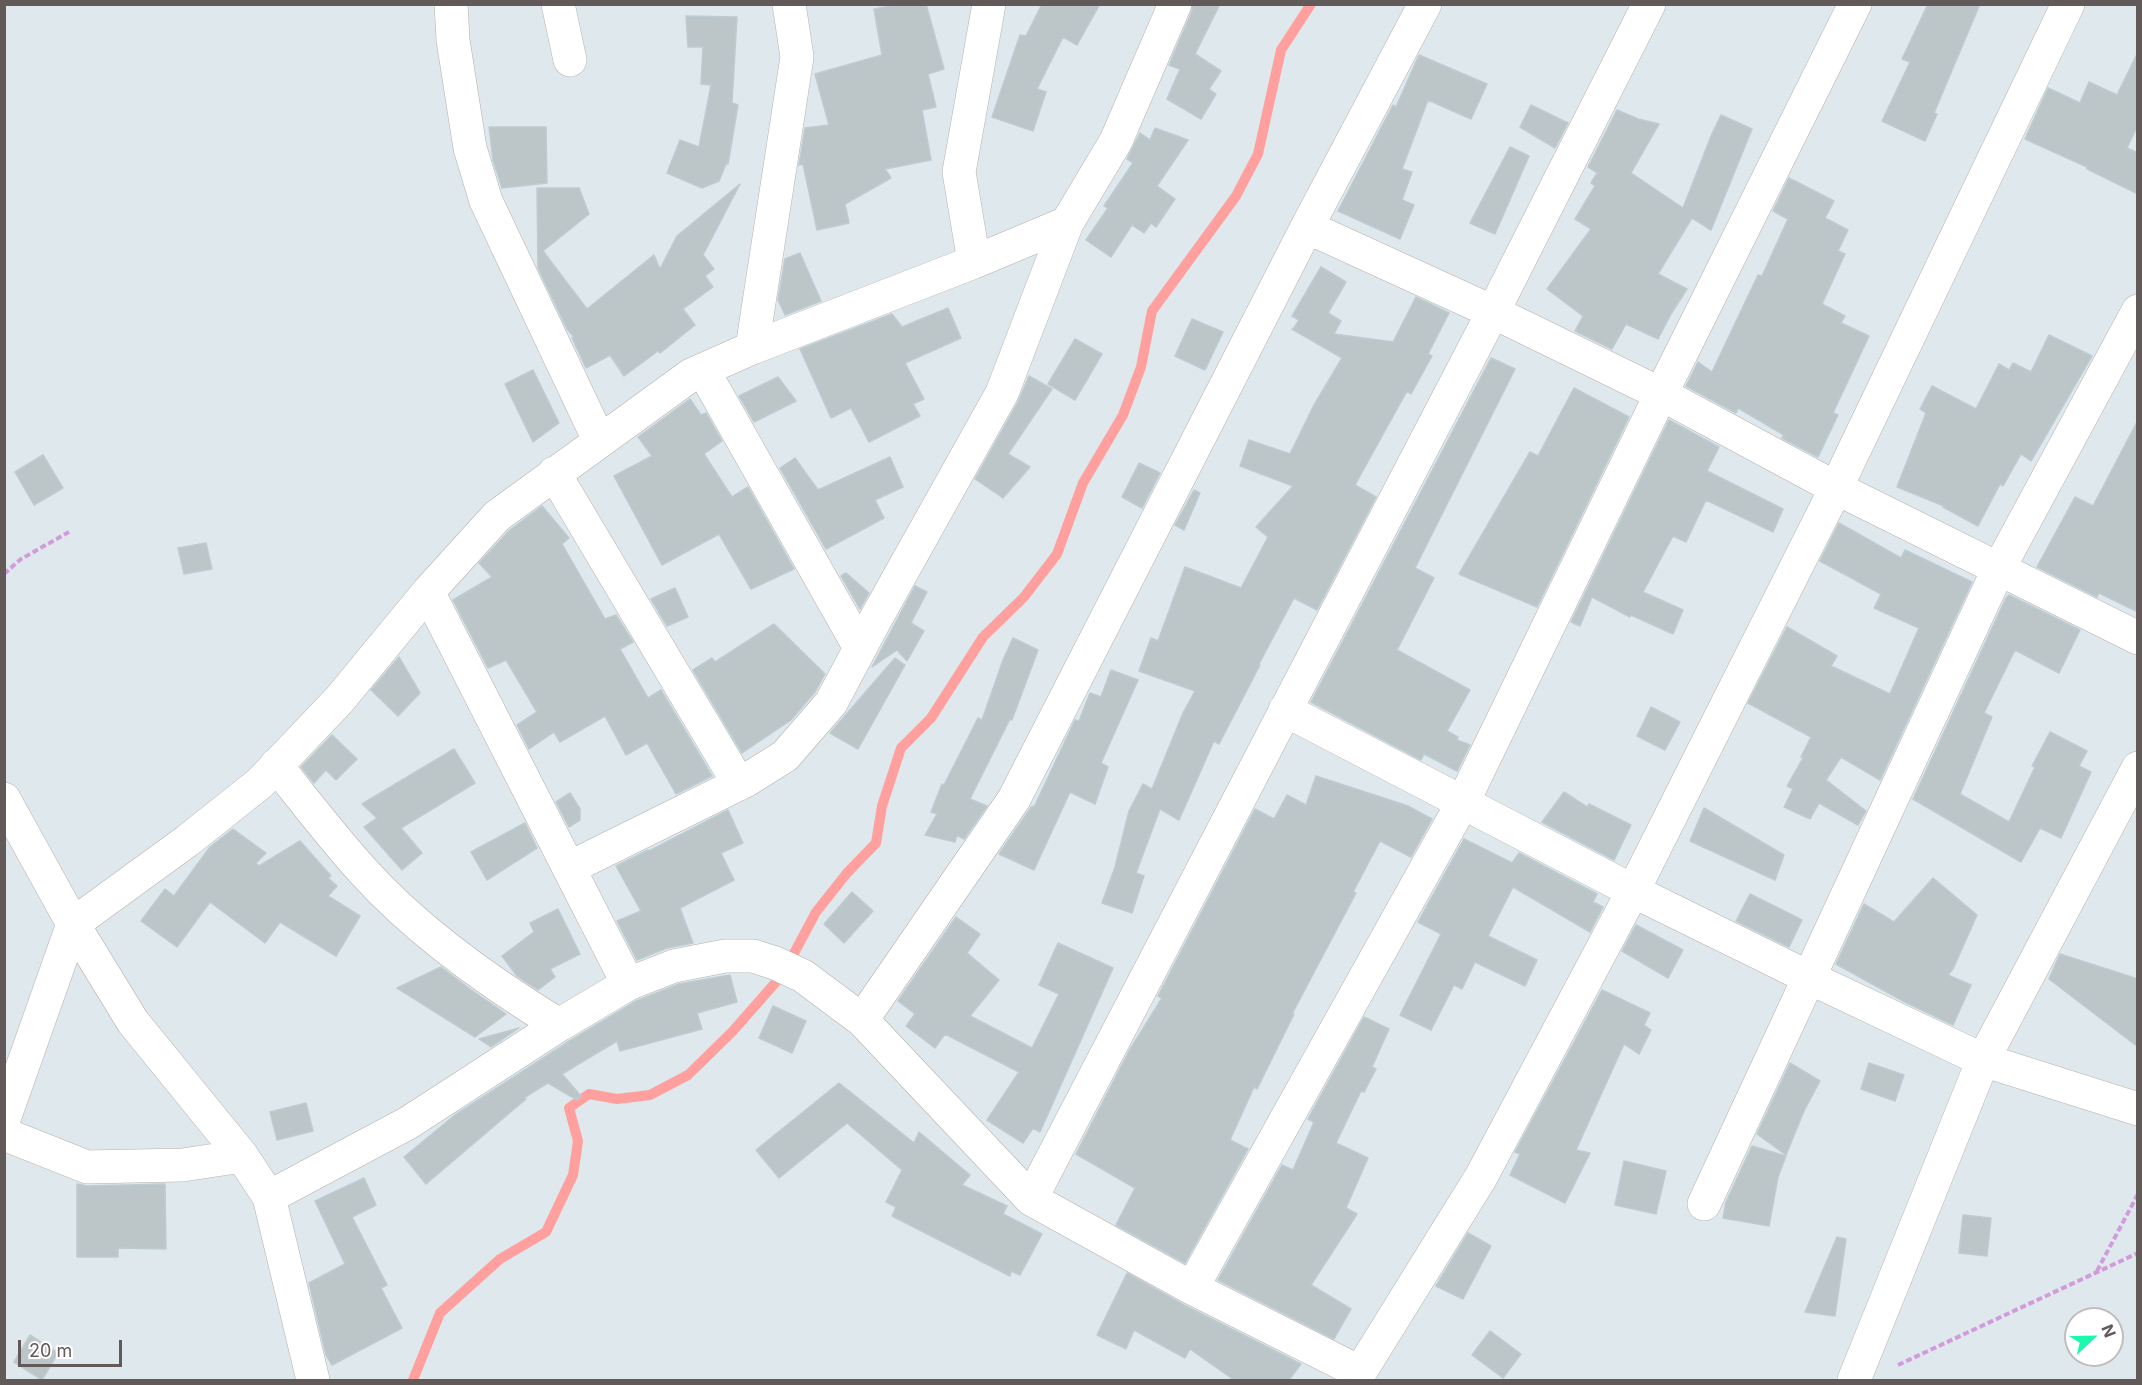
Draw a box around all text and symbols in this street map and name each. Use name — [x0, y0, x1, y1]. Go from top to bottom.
north arrow — [2064, 1307, 2124, 1367]
text: N — [2097, 1322, 2120, 1340]
scale bar — [21, 1328, 124, 1366]
text: 20 m — [29, 1340, 72, 1361]

